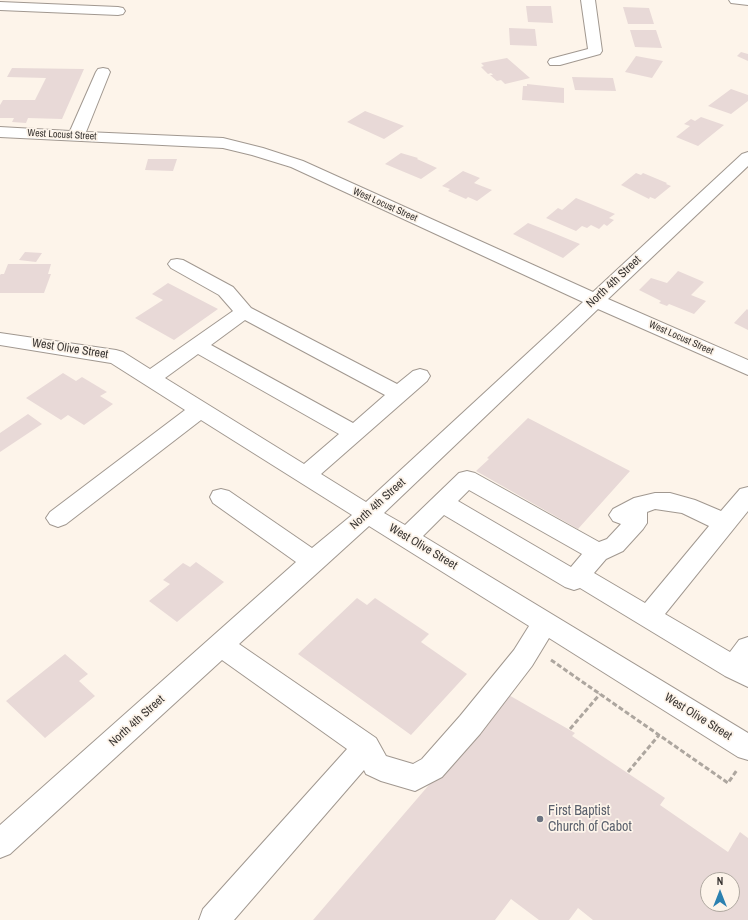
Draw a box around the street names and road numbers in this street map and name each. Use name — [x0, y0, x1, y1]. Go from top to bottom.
street label: West Locust Street — [27, 127, 97, 143]
street label: West Locust Street — [351, 185, 419, 225]
street label: North 4th Street — [584, 253, 644, 311]
street label: West Locust Street — [647, 318, 715, 358]
street label: West Olive Street — [31, 336, 109, 362]
street label: North 4th Street — [347, 475, 409, 533]
street label: West Olive Street — [386, 521, 460, 573]
street label: West Olive Street — [662, 691, 734, 743]
street label: North 4th Street — [106, 692, 168, 750]

